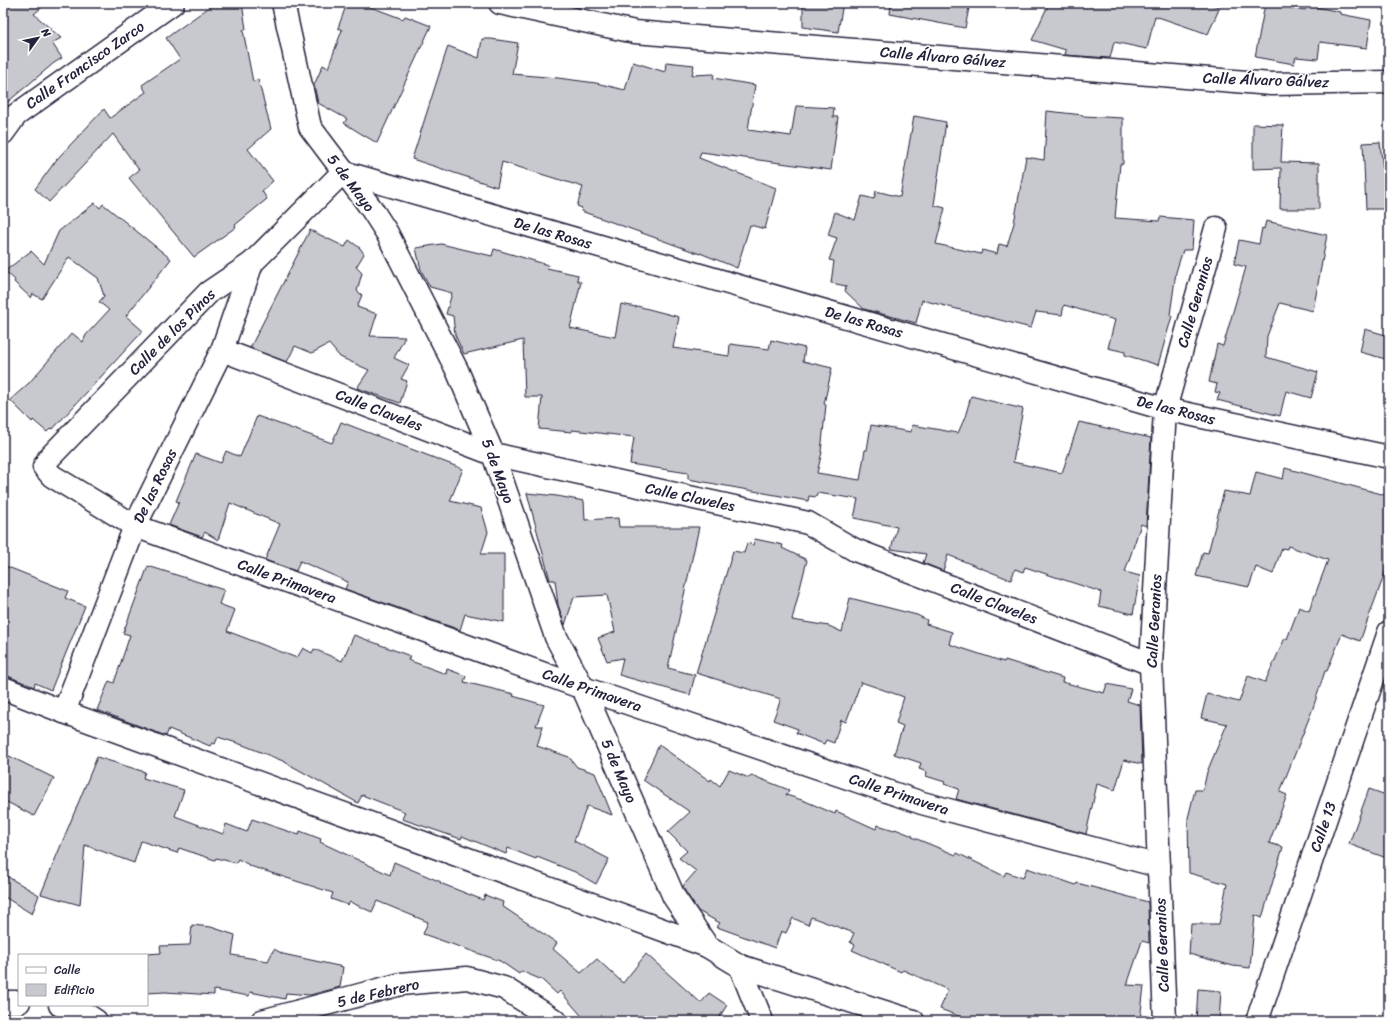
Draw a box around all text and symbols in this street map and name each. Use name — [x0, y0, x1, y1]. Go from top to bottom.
street label: Calle Francisco Zarco — [20, 14, 150, 116]
north arrow — [18, 18, 58, 58]
text: N — [35, 24, 56, 42]
street label: Calle Álvaro Gálvez — [879, 39, 1008, 76]
street label: Calle Álvaro Gálvez — [1202, 65, 1330, 95]
street label: 5 de Mayo — [320, 148, 382, 218]
street label: De las Rosas — [511, 209, 595, 257]
street label: Calle Geranios — [1170, 253, 1220, 351]
street label: Calle de los Pinos — [122, 282, 222, 382]
street label: De las Rosas — [822, 298, 906, 346]
street label: Calle Claveles — [332, 382, 427, 439]
street label: De las Rosas — [1134, 388, 1218, 432]
street label: 5 de Mayo — [474, 435, 522, 508]
street label: De las Rosas — [126, 444, 184, 528]
street label: Calle Claveles — [643, 475, 738, 519]
street label: Calle Primavera — [234, 551, 341, 611]
street label: Calle Geranios — [1139, 573, 1169, 669]
street label: Calle Claveles — [947, 575, 1042, 632]
street label: Calle Primavera — [539, 661, 646, 719]
street label: 5 de Mayo — [594, 735, 644, 808]
street label: Calle Primavera — [846, 766, 953, 823]
street label: Calle 13 — [1302, 798, 1344, 856]
street label: Calle Geranios — [1147, 898, 1177, 992]
legend — [18, 954, 148, 1006]
text: Calle — [54, 959, 81, 981]
street label: 5 de Febrero — [334, 971, 422, 1015]
text: Edificio — [54, 979, 94, 1001]

